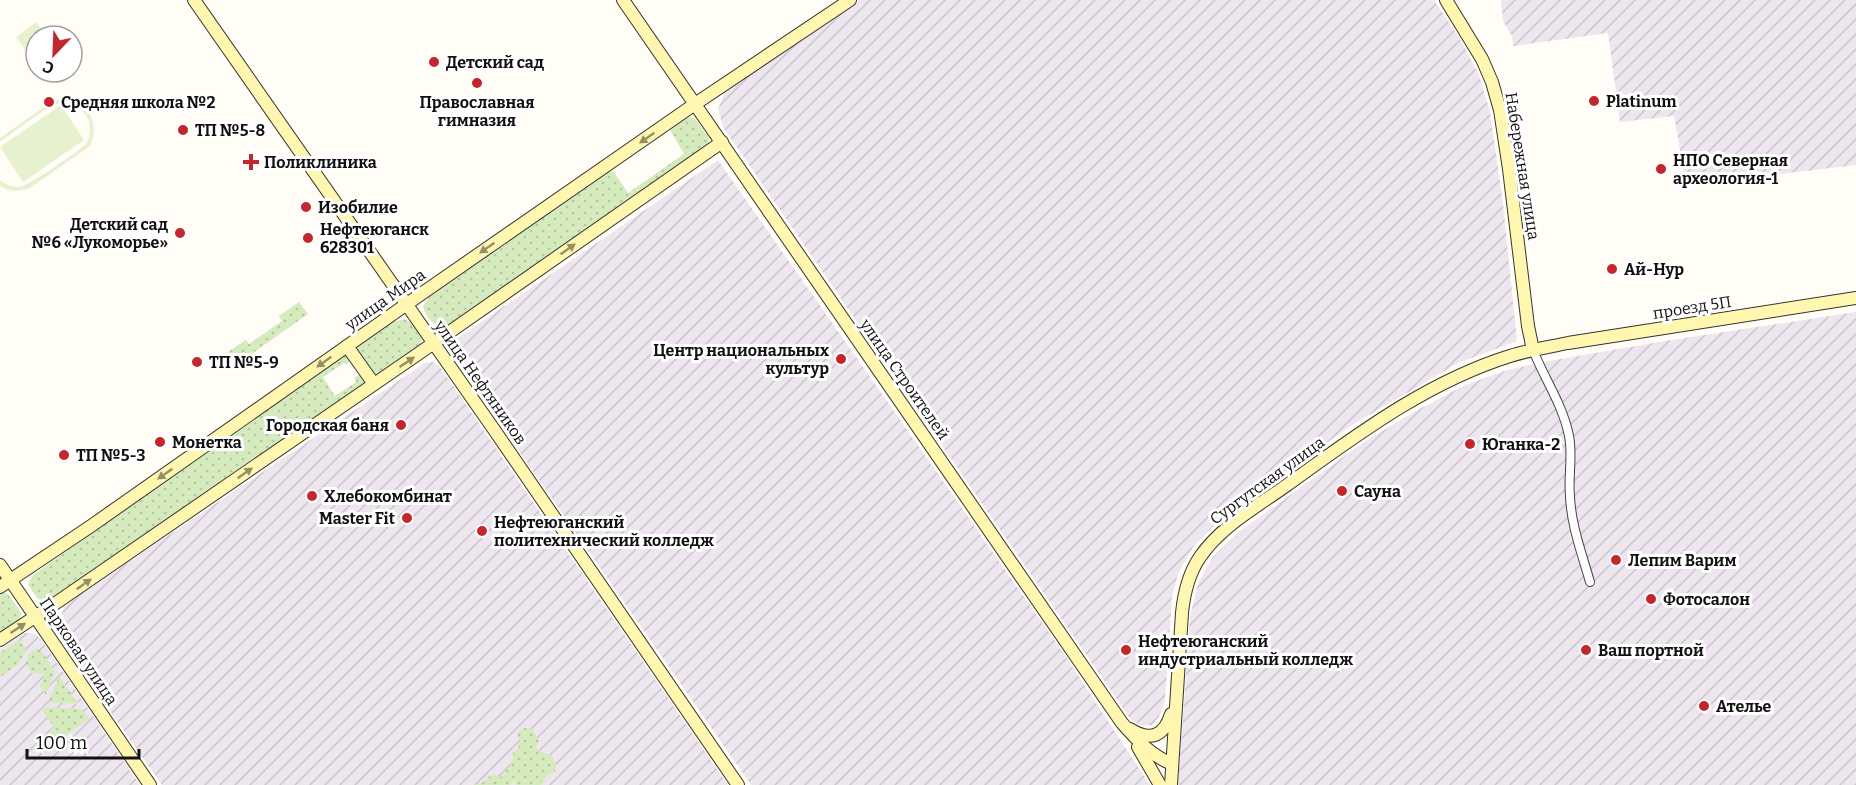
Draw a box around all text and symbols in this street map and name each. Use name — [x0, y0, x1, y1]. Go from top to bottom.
north arrow — [24, 24, 84, 84]
place label: Детский сад — [446, 53, 545, 72]
marker: Детский сад — [427, 55, 441, 69]
text: С — [40, 57, 57, 78]
marker: Православная гимназия — [470, 76, 484, 90]
street label: Набережная улица — [1501, 91, 1544, 241]
place label: Platinum — [1606, 92, 1677, 111]
place label: Средняя школа №2 — [61, 93, 215, 112]
place label: Православная гимназия — [419, 93, 535, 130]
marker: Platinum — [1587, 94, 1601, 108]
marker: Средняя школа №2 — [42, 95, 56, 109]
place label: ТП №5-8 — [195, 121, 265, 140]
marker: ТП №5-8 — [176, 123, 190, 137]
one-way arrow — [640, 132, 656, 144]
place label: НПО Северная археология-1 — [1673, 151, 1788, 188]
marker: Поликлиника — [242, 153, 260, 171]
place label: Поликлиника — [264, 153, 377, 172]
marker: НПО Северная археология-1 — [1654, 162, 1668, 176]
place label: Изобилие — [318, 198, 398, 217]
marker: Изобилие — [299, 200, 313, 214]
place label: Детский сад №6 «Лукоморье» — [32, 215, 169, 252]
place label: Нефтеюганск 628301 — [320, 220, 429, 257]
marker: Детский сад №6 «Лукоморье» — [173, 226, 187, 240]
marker: Нефтеюганск 628301 — [301, 231, 315, 245]
one-way arrow — [479, 242, 495, 254]
one-way arrow — [560, 243, 576, 255]
place label: Ай-Нур — [1624, 260, 1684, 279]
marker: Ай-Нур — [1605, 262, 1619, 276]
street label: улица Мира — [341, 265, 429, 335]
street label: проезд 5П — [1651, 292, 1733, 323]
street label: улица Строителей — [855, 315, 953, 443]
street label: улица Нефтяников — [430, 316, 531, 448]
place label: Центр национальных культур — [653, 341, 829, 378]
marker: Центр национальных культур — [834, 352, 848, 366]
place label: ТП №5-9 — [209, 353, 279, 372]
marker: ТП №5-9 — [190, 355, 204, 369]
one-way arrow — [317, 356, 333, 368]
one-way arrow — [399, 357, 415, 368]
place label: Городская баня — [266, 416, 389, 435]
marker: Городская баня — [394, 418, 408, 432]
street label: Сургутская улица — [1206, 432, 1328, 528]
place label: Монетка — [172, 433, 242, 452]
marker: Монетка — [153, 435, 167, 449]
place label: Юганка-2 — [1482, 435, 1560, 454]
marker: Юганка-2 — [1463, 437, 1477, 451]
place label: ТП №5-3 — [76, 446, 145, 465]
marker: ТП №5-3 — [57, 448, 71, 462]
one-way arrow — [157, 468, 173, 480]
one-way arrow — [236, 468, 253, 479]
place label: Сауна — [1354, 482, 1401, 501]
marker: Сауна — [1335, 484, 1349, 498]
place label: Хлебокомбинат — [324, 487, 452, 506]
marker: Хлебокомбинат — [305, 489, 319, 503]
place label: Master Fit — [319, 509, 396, 528]
marker: Master Fit — [400, 511, 414, 525]
place label: Нефтеюганский политехнический колледж — [494, 513, 714, 550]
marker: Нефтеюганский политехнический колледж — [475, 524, 489, 538]
place label: Лепим Варим — [1628, 551, 1736, 570]
marker: Лепим Варим — [1609, 553, 1623, 567]
one-way arrow — [76, 579, 92, 590]
place label: Фотосалон — [1663, 590, 1750, 609]
marker: Фотосалон — [1644, 592, 1658, 606]
street label: Парковая улица — [36, 594, 122, 709]
one-way arrow — [9, 622, 25, 634]
place label: Нефтеюганский индустриальный колледж — [1138, 632, 1353, 669]
place label: Ваш портной — [1598, 641, 1704, 660]
marker: Нефтеюганский индустриальный колледж — [1119, 643, 1133, 657]
marker: Ваш портной — [1579, 643, 1593, 657]
place label: Ателье — [1716, 697, 1771, 716]
marker: Ателье — [1697, 699, 1711, 713]
scale bar — [27, 722, 140, 760]
text: 100 m — [36, 732, 87, 754]

